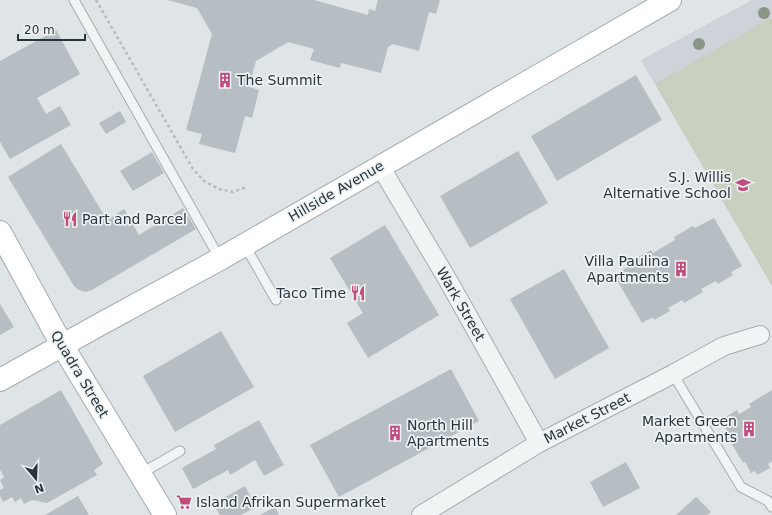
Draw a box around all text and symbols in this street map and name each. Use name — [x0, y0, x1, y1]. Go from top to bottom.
scale bar — [18, 16, 85, 42]
text: 20 m — [24, 23, 55, 37]
building icon: The Summit — [216, 71, 234, 89]
place label: The Summit — [236, 72, 322, 88]
street label: Hillside Avenue — [286, 157, 386, 225]
place label: S.J. Willis Alternative School — [603, 169, 731, 201]
school or university icon: S.J. Willis Alternative School — [734, 176, 752, 194]
restaurant icon: Part and Parcel — [61, 210, 79, 228]
place label: Part and Parcel — [82, 211, 187, 227]
place label: Villa Paulina Apartments — [585, 253, 669, 285]
building icon: Villa Paulina Apartments — [672, 260, 690, 278]
street label: Wark Street — [433, 264, 489, 344]
restaurant icon: Taco Time — [349, 284, 367, 302]
place label: Taco Time — [275, 285, 346, 301]
street label: Quadra Street — [48, 328, 113, 421]
street label: Market Street — [541, 389, 633, 447]
place label: Market Green Apartments — [642, 413, 737, 445]
place label: North Hill Apartments — [407, 417, 489, 449]
building icon: Market Green Apartments — [740, 420, 758, 438]
building icon: North Hill Apartments — [386, 424, 404, 442]
north arrow — [16, 459, 56, 499]
text: N — [33, 480, 46, 496]
supermarket icon: Island Afrikan Supermarket — [175, 493, 193, 511]
place label: Island Afrikan Supermarket — [196, 494, 386, 510]

